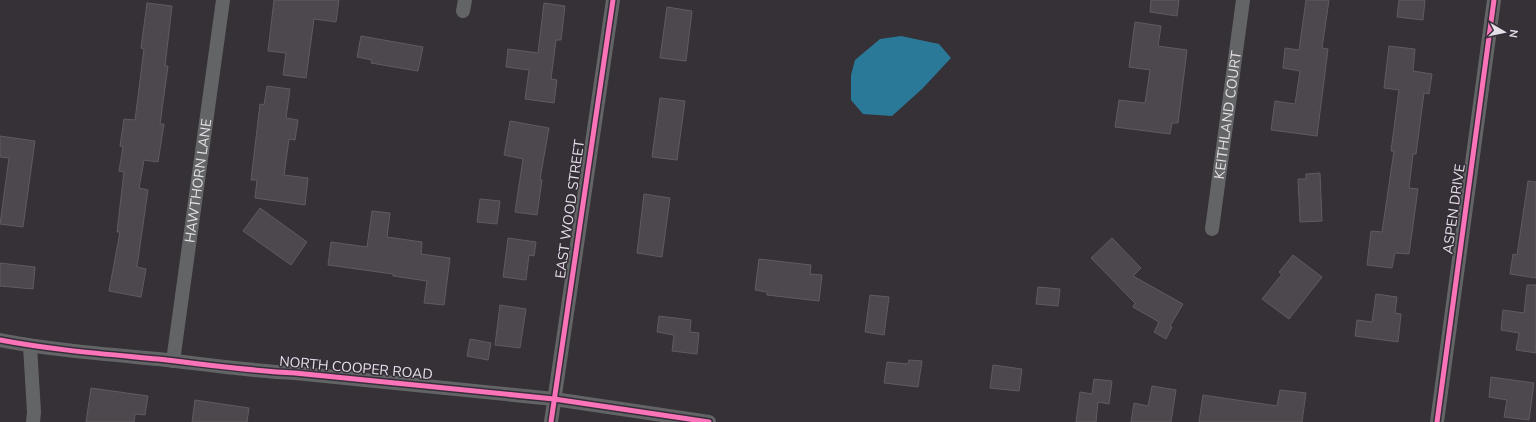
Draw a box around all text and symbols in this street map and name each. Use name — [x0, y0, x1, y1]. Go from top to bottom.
north arrow — [1484, 12, 1524, 52]
text: N — [1505, 28, 1521, 39]
street label: KEITHLAND COURT — [1209, 49, 1246, 180]
street label: HAWTHORN LANE — [180, 118, 216, 244]
street label: EAST WOOD STREET — [551, 138, 589, 280]
street label: ASPEN DRIVE — [1438, 163, 1470, 255]
street label: NORTH COOPER ROAD — [279, 352, 433, 384]

